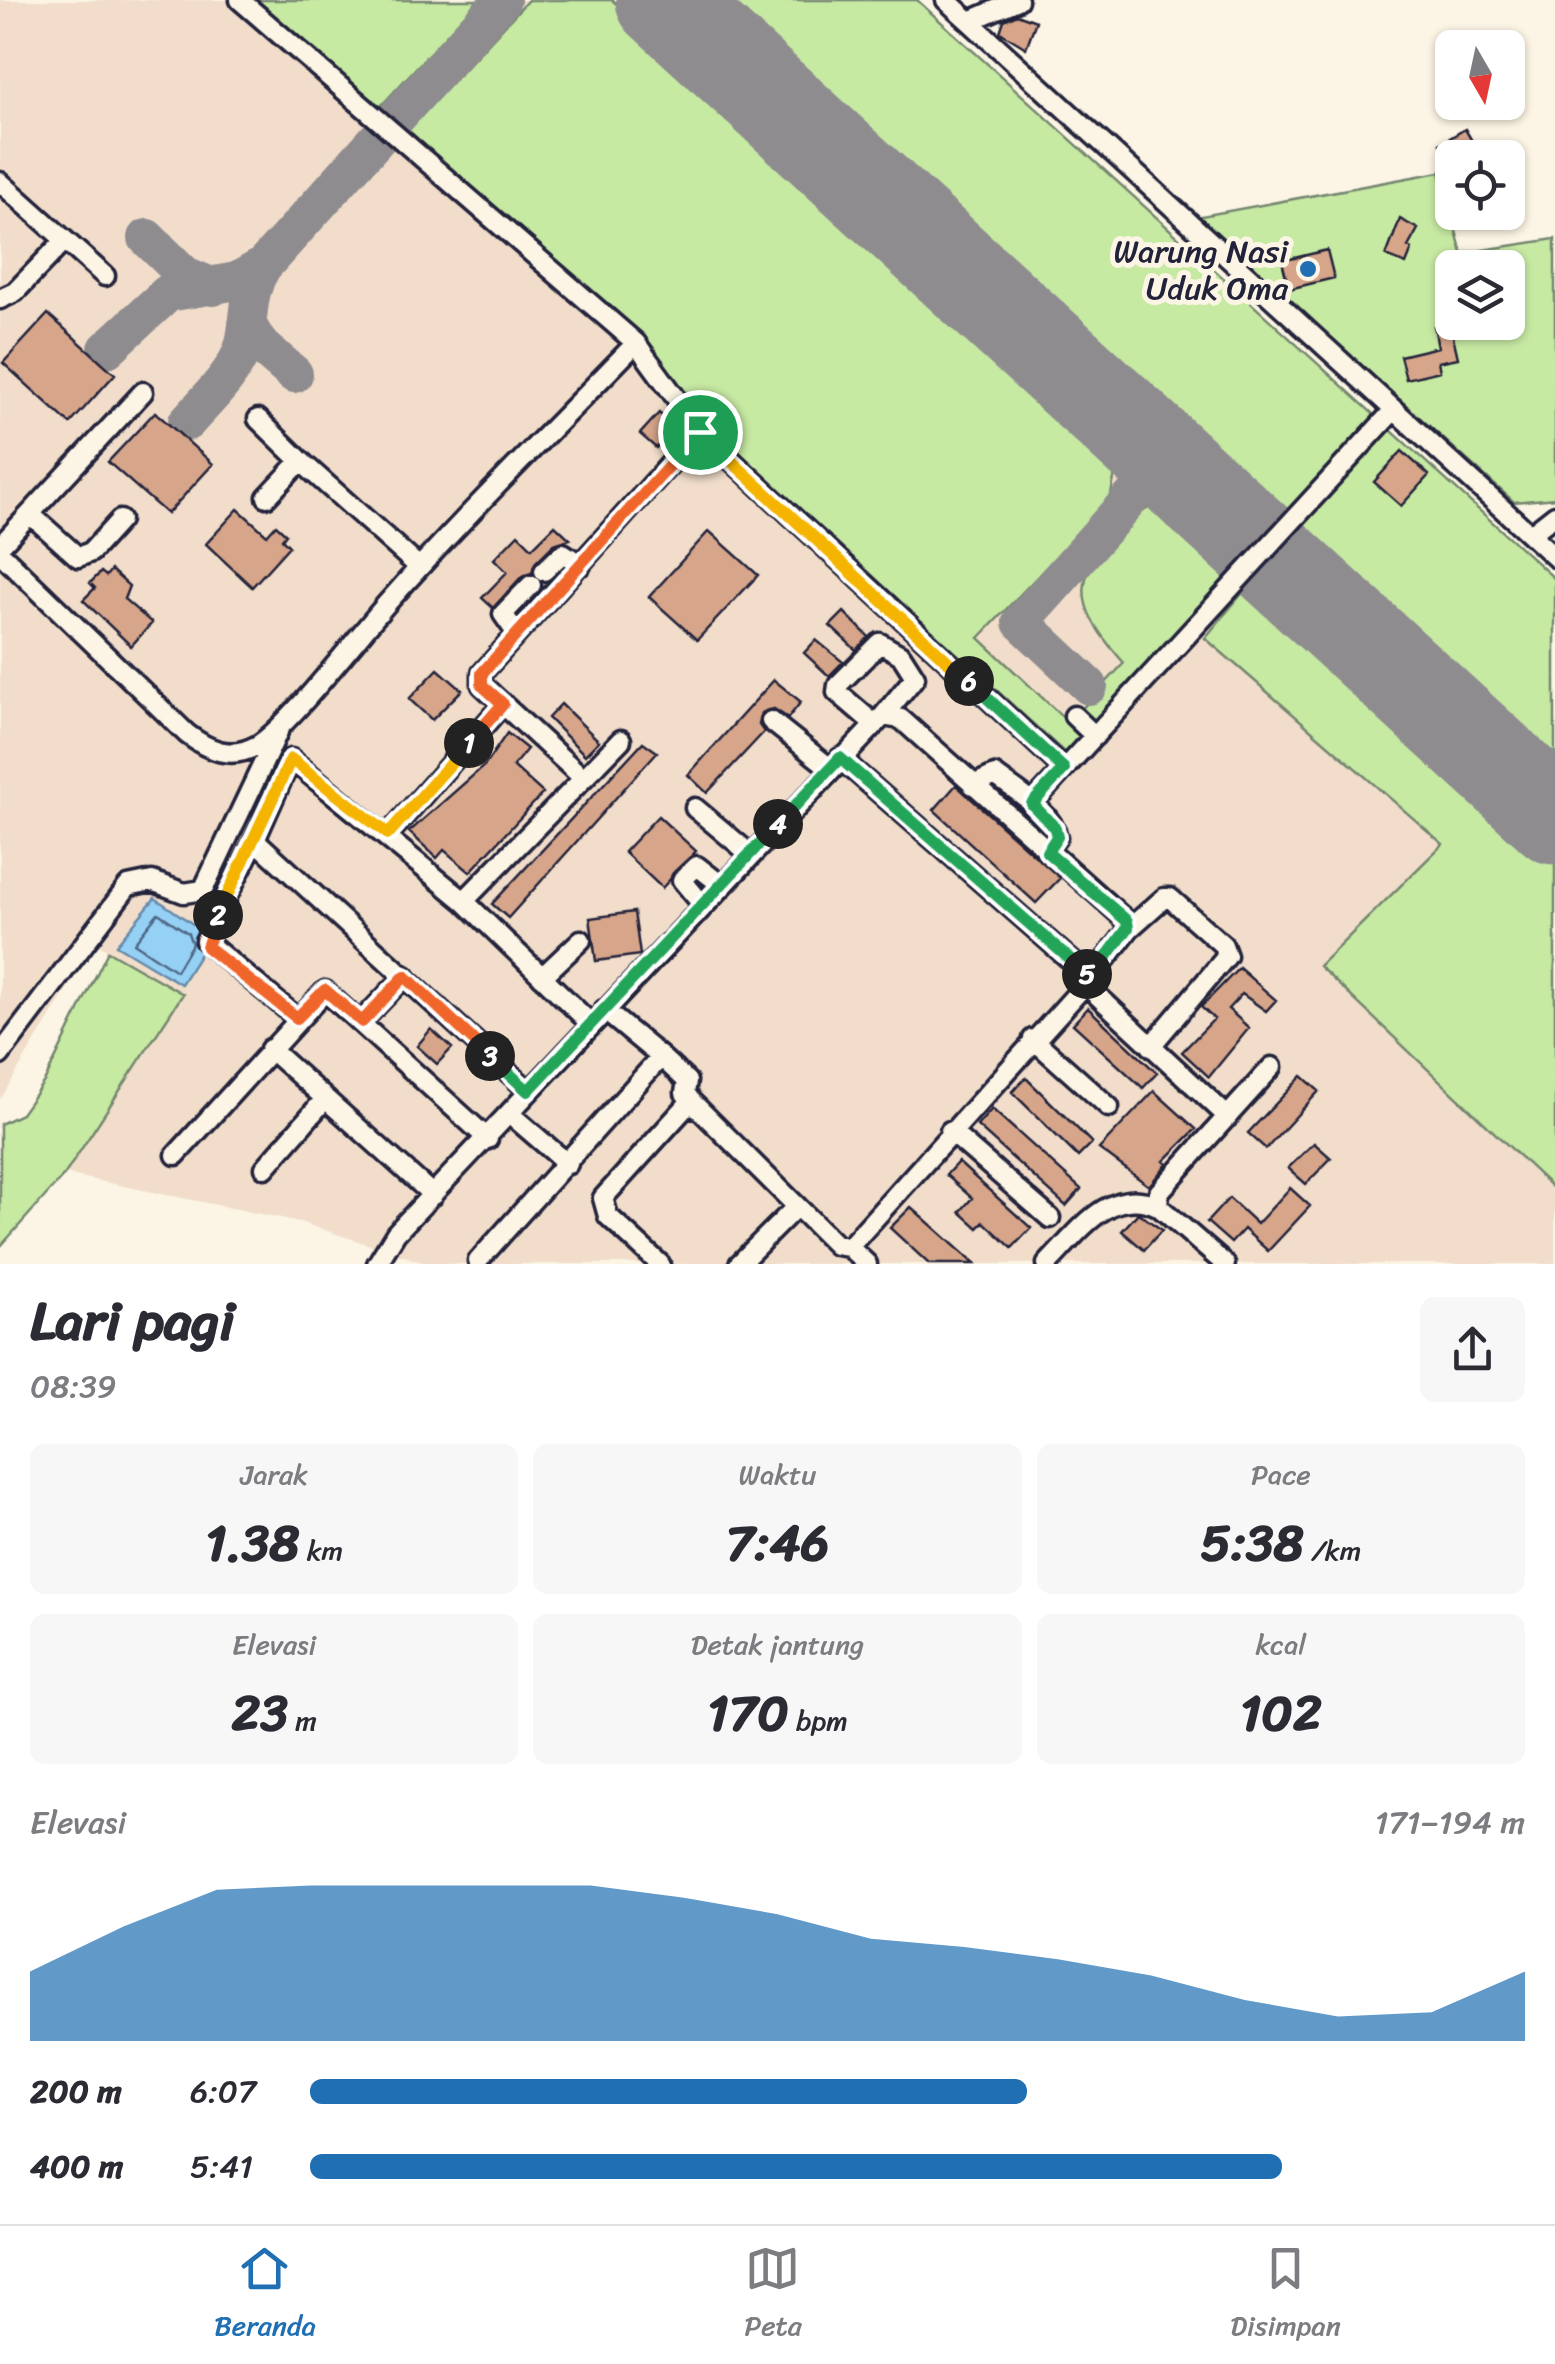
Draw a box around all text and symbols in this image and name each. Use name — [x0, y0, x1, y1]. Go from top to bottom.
north arrow — [1435, 30, 1525, 120]
map controls — [1435, 30, 1525, 340]
button: locate — [1435, 140, 1525, 230]
place label: Warung Nasi Uduk Oma — [1113, 223, 1289, 317]
button: layers — [1435, 250, 1525, 340]
marker: Warung Nasi Uduk Oma — [1297, 258, 1319, 280]
pin — [658, 390, 743, 475]
icon: arrive — [673, 405, 728, 460]
pin: 6 — [944, 656, 994, 706]
text: 6 — [961, 656, 977, 705]
pin: 1 — [444, 718, 494, 768]
text: 1 — [463, 718, 475, 767]
pin: 4 — [753, 799, 803, 849]
text: 4 — [769, 799, 787, 848]
pin: 2 — [193, 890, 243, 940]
text: 2 — [210, 890, 226, 939]
pin: 5 — [1062, 949, 1112, 999]
text: 5 — [1078, 949, 1096, 998]
pin: 3 — [465, 1031, 515, 1081]
text: 3 — [482, 1031, 498, 1080]
text: Lari pagi — [30, 1272, 235, 1369]
button: share — [1420, 1297, 1525, 1402]
text: 08:39 — [30, 1358, 116, 1415]
text: Jarak — [240, 1450, 308, 1499]
text: Waktu — [739, 1450, 816, 1499]
text: Pace — [1251, 1450, 1311, 1499]
text: 1.38 — [205, 1499, 299, 1588]
text: 7:46 — [726, 1499, 829, 1588]
text: 5:38 — [1200, 1499, 1304, 1588]
text: km — [299, 1526, 343, 1575]
text: /km — [1304, 1526, 1361, 1575]
text: Elevasi — [232, 1620, 316, 1669]
text: Detak jantung — [691, 1620, 864, 1669]
text: kcal — [1255, 1620, 1306, 1669]
text: 23 — [232, 1669, 288, 1758]
text: 170 — [707, 1669, 789, 1758]
text: 102 — [1240, 1669, 1322, 1758]
text: m — [288, 1696, 317, 1745]
text: bpm — [789, 1696, 848, 1745]
text: Elevasi — [30, 1794, 126, 1851]
text: 171–194 m — [1375, 1794, 1525, 1851]
text: 200 m — [30, 2063, 122, 2120]
text: 6:07 — [190, 2063, 256, 2120]
text: 400 m — [30, 2138, 123, 2195]
text: 5:41 — [190, 2138, 253, 2195]
tab: Beranda — [214, 2241, 316, 2350]
tab: Peta — [744, 2241, 802, 2350]
tab: Disimpan — [1230, 2241, 1341, 2350]

